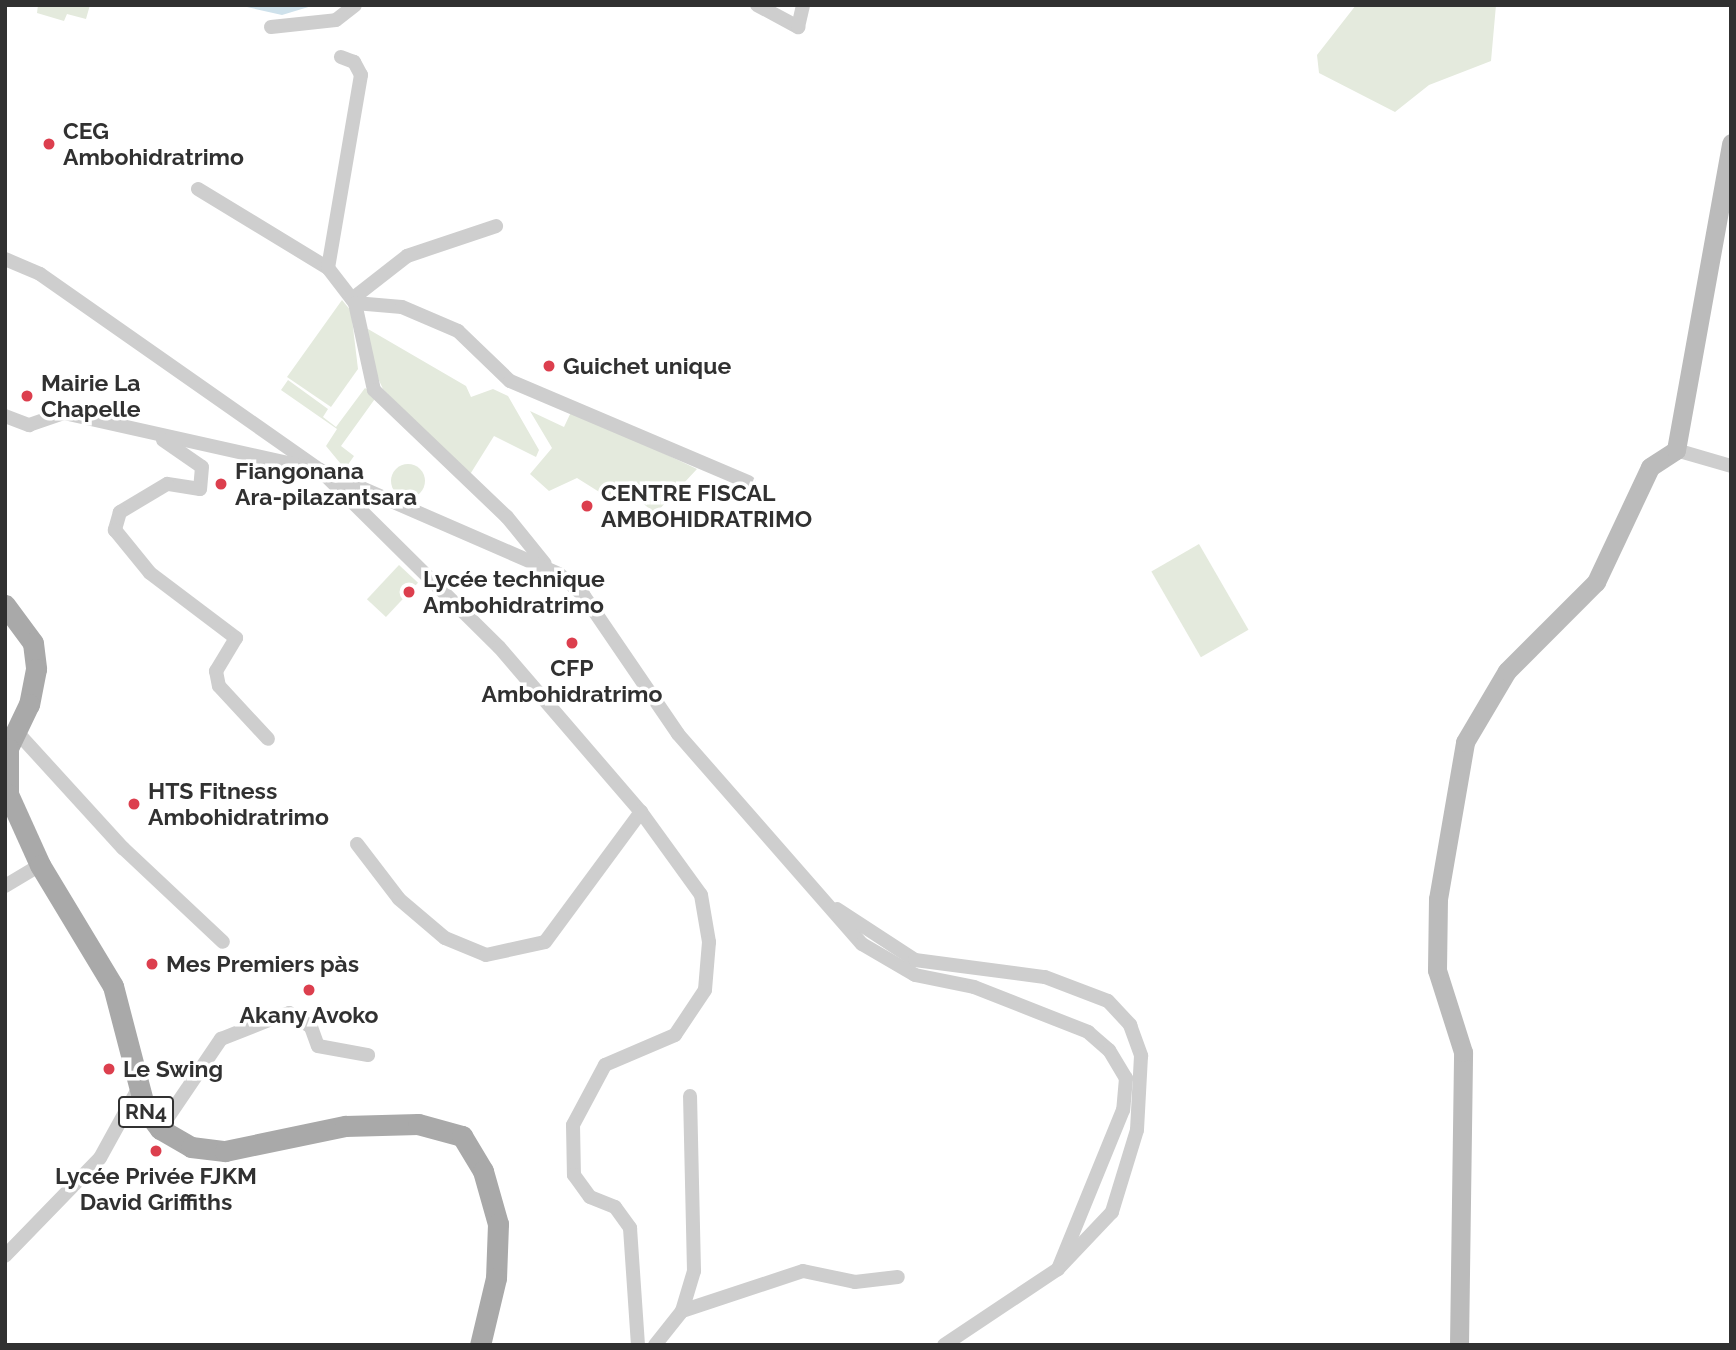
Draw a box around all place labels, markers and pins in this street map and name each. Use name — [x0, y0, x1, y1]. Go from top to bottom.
place label: CEG Ambohidratrimo — [63, 117, 244, 171]
marker: CEG Ambohidratrimo — [41, 136, 57, 152]
place label: Guichet unique — [563, 352, 731, 380]
marker: Guichet unique — [541, 358, 557, 374]
place label: Mairie La Chapelle — [41, 369, 141, 423]
marker: Mairie La Chapelle — [19, 388, 35, 404]
place label: Fiangonana Ara-pilazantsara — [235, 457, 417, 511]
marker: Fiangonana Ara-pilazantsara — [213, 476, 229, 492]
place label: CENTRE FISCAL AMBOHIDRATRIMO — [601, 479, 812, 533]
marker: CENTRE FISCAL AMBOHIDRATRIMO — [579, 498, 595, 514]
place label: Lycée technique Ambohidratrimo — [423, 565, 605, 619]
marker: Lycée technique Ambohidratrimo — [401, 584, 417, 600]
marker: CFP Ambohidratrimo — [564, 635, 580, 651]
place label: CFP Ambohidratrimo — [482, 654, 662, 708]
place label: HTS Fitness Ambohidratrimo — [148, 777, 329, 831]
marker: HTS Fitness Ambohidratrimo — [126, 796, 142, 812]
place label: Mes Premiers pàs — [166, 950, 359, 978]
marker: Mes Premiers pàs — [144, 956, 160, 972]
marker: Akany Avoko — [301, 982, 317, 998]
place label: Akany Avoko — [239, 1001, 379, 1029]
place label: Le Swing — [123, 1055, 223, 1083]
marker: Le Swing — [101, 1061, 117, 1077]
marker: Lycée Privée FJKM David Griffiths — [148, 1143, 164, 1159]
place label: Lycée Privée FJKM David Griffiths — [55, 1162, 257, 1216]

